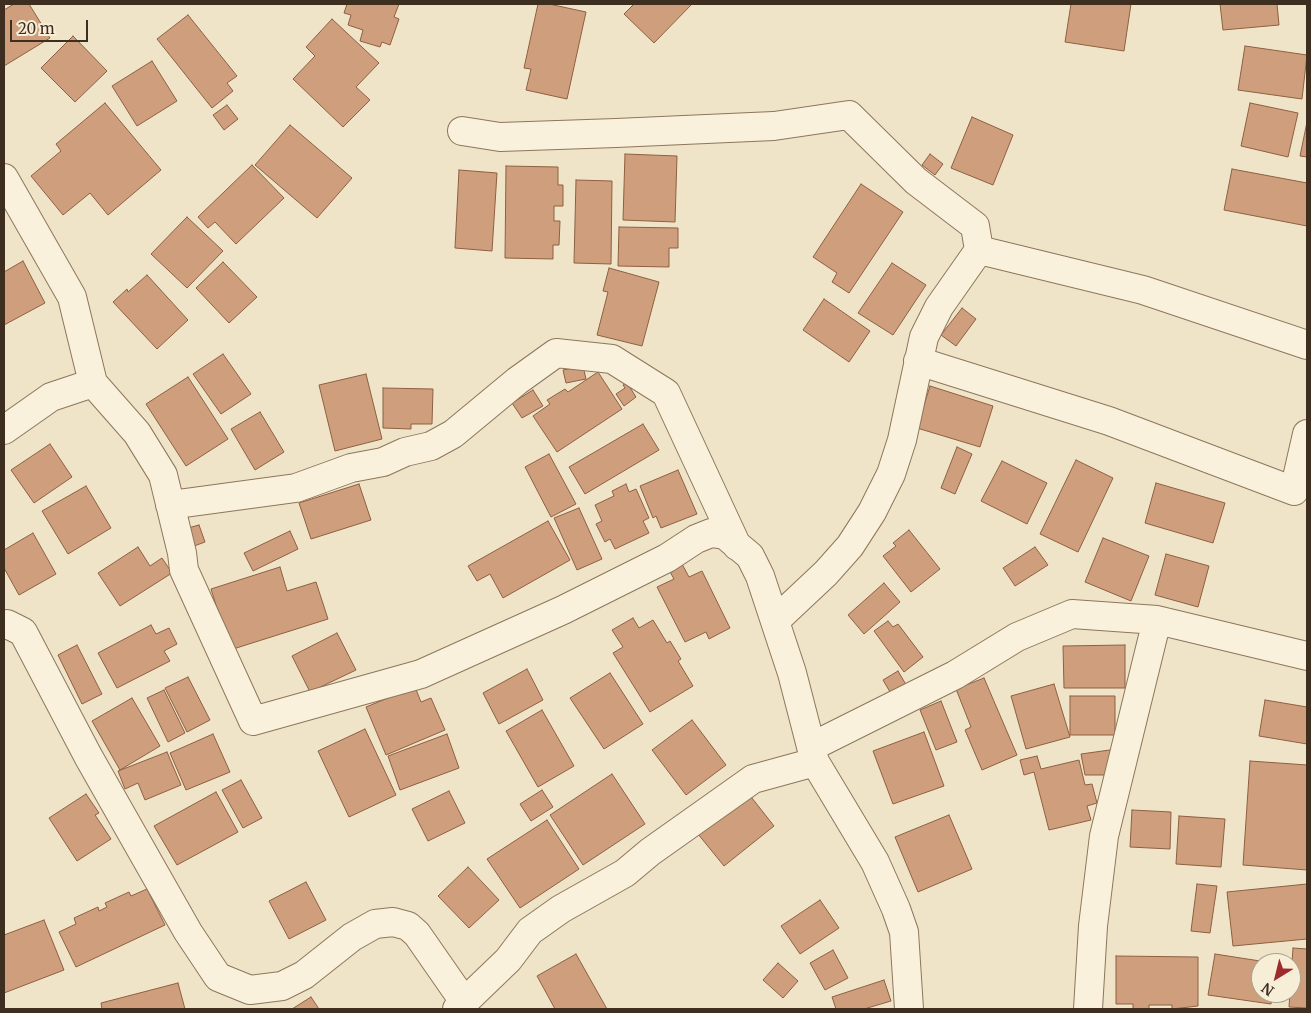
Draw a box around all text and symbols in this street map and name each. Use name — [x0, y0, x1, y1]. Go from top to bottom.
scale bar — [12, 10, 90, 42]
text: 20 m — [18, 19, 55, 38]
north arrow — [1251, 953, 1301, 1003]
text: N — [1258, 979, 1278, 1000]

